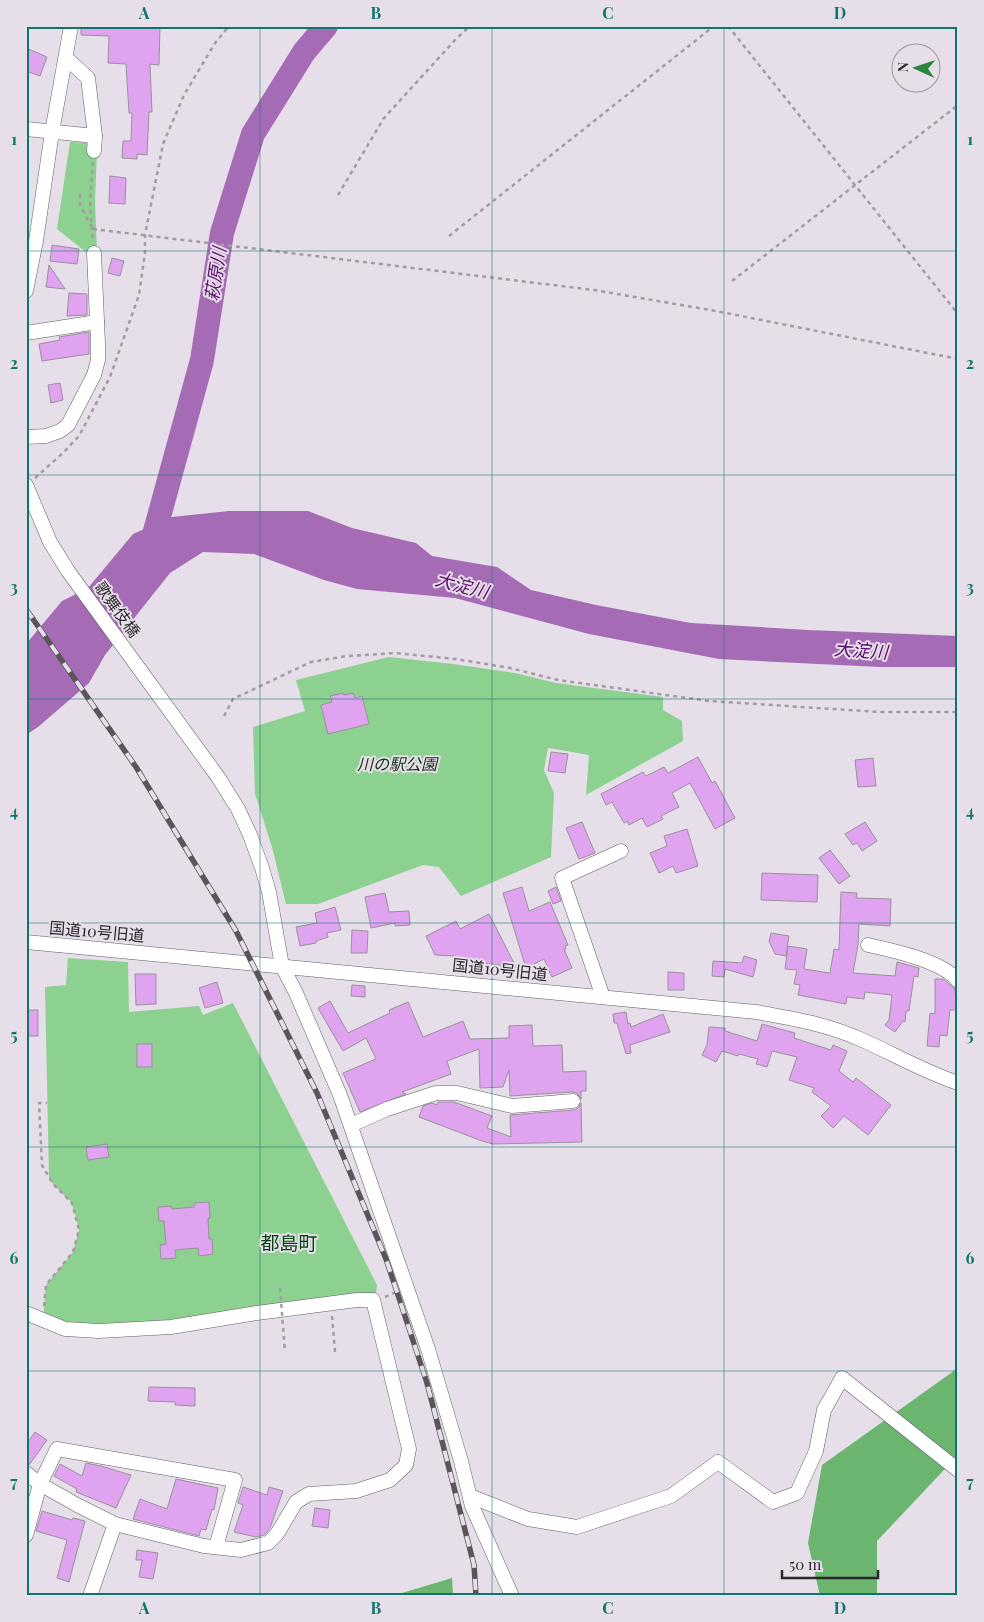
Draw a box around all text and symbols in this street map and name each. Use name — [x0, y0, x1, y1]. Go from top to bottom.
text: A — [138, 2, 150, 23]
text: B — [371, 2, 382, 23]
text: C — [602, 2, 614, 23]
text: D — [834, 2, 846, 23]
north arrow — [892, 42, 942, 92]
text: N — [893, 62, 912, 73]
text: 1 — [11, 128, 17, 149]
text: 1 — [967, 128, 973, 149]
water label: 萩原川 — [199, 243, 231, 303]
text: 2 — [10, 352, 18, 373]
text: 2 — [966, 352, 974, 373]
water label: 大淀川 — [433, 566, 493, 604]
text: 3 — [10, 576, 18, 597]
text: 3 — [966, 576, 974, 597]
street label: 歌舞伎橋 — [91, 577, 145, 641]
water label: 大淀川 — [833, 636, 891, 664]
park label: 川の駅公園 — [357, 753, 439, 774]
text: 4 — [10, 800, 18, 821]
text: 4 — [966, 800, 974, 821]
street label: 国道10号旧道 — [49, 916, 145, 946]
street label: 国道10号旧道 — [451, 954, 549, 984]
text: 5 — [10, 1024, 18, 1045]
text: 5 — [966, 1024, 974, 1045]
district label: 都島町 — [260, 1229, 318, 1255]
text: 6 — [10, 1247, 19, 1268]
text: 6 — [966, 1247, 975, 1268]
text: 7 — [10, 1471, 18, 1492]
text: 7 — [966, 1471, 974, 1492]
scale bar — [782, 1547, 878, 1579]
text: 50 m — [789, 1554, 822, 1574]
text: A — [138, 1597, 150, 1618]
text: B — [371, 1597, 382, 1618]
text: C — [602, 1597, 614, 1618]
text: D — [834, 1597, 846, 1618]

